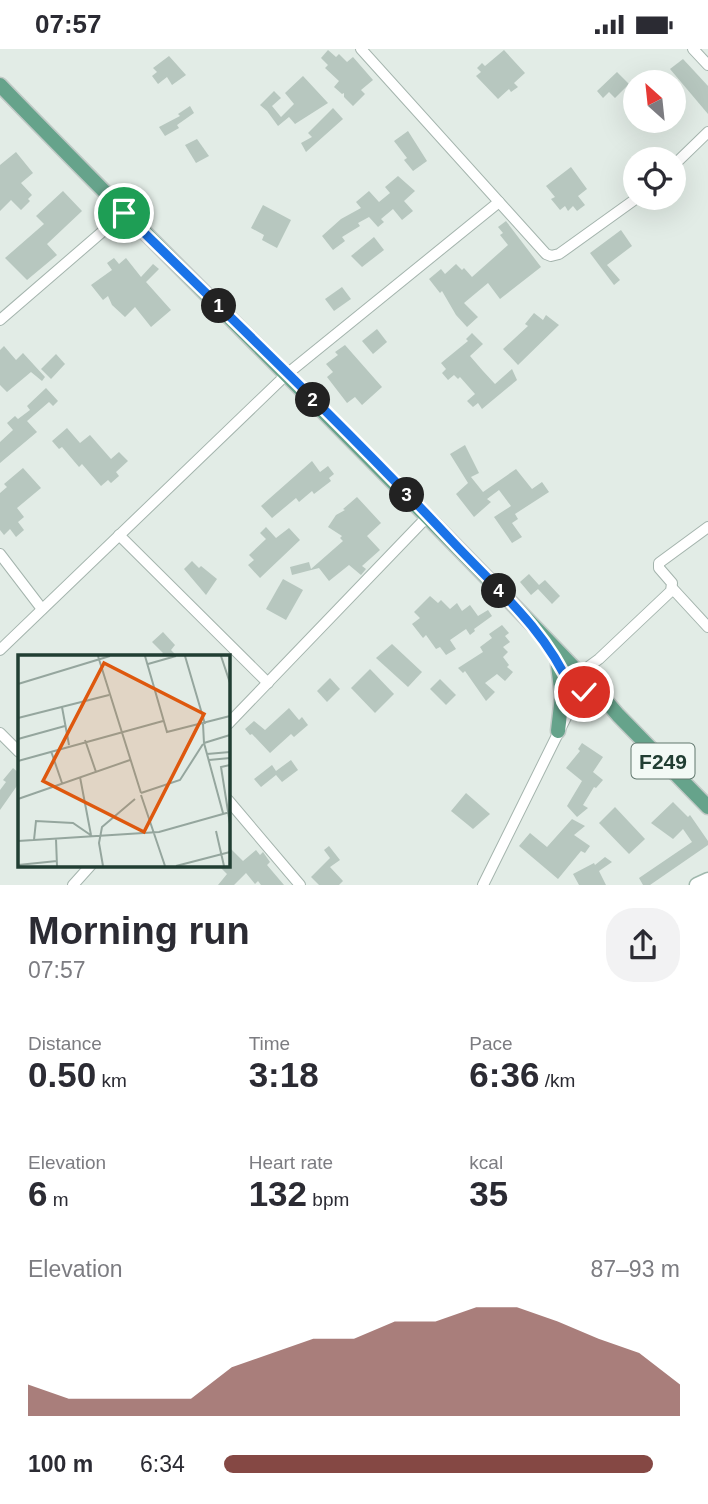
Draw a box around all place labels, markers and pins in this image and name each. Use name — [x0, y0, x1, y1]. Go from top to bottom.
pin — [94, 183, 154, 243]
pin: 1 — [202, 289, 236, 323]
pin: 2 — [296, 383, 330, 417]
pin: 3 — [390, 477, 424, 513]
pin: 4 — [482, 573, 516, 609]
pin — [554, 662, 614, 722]

